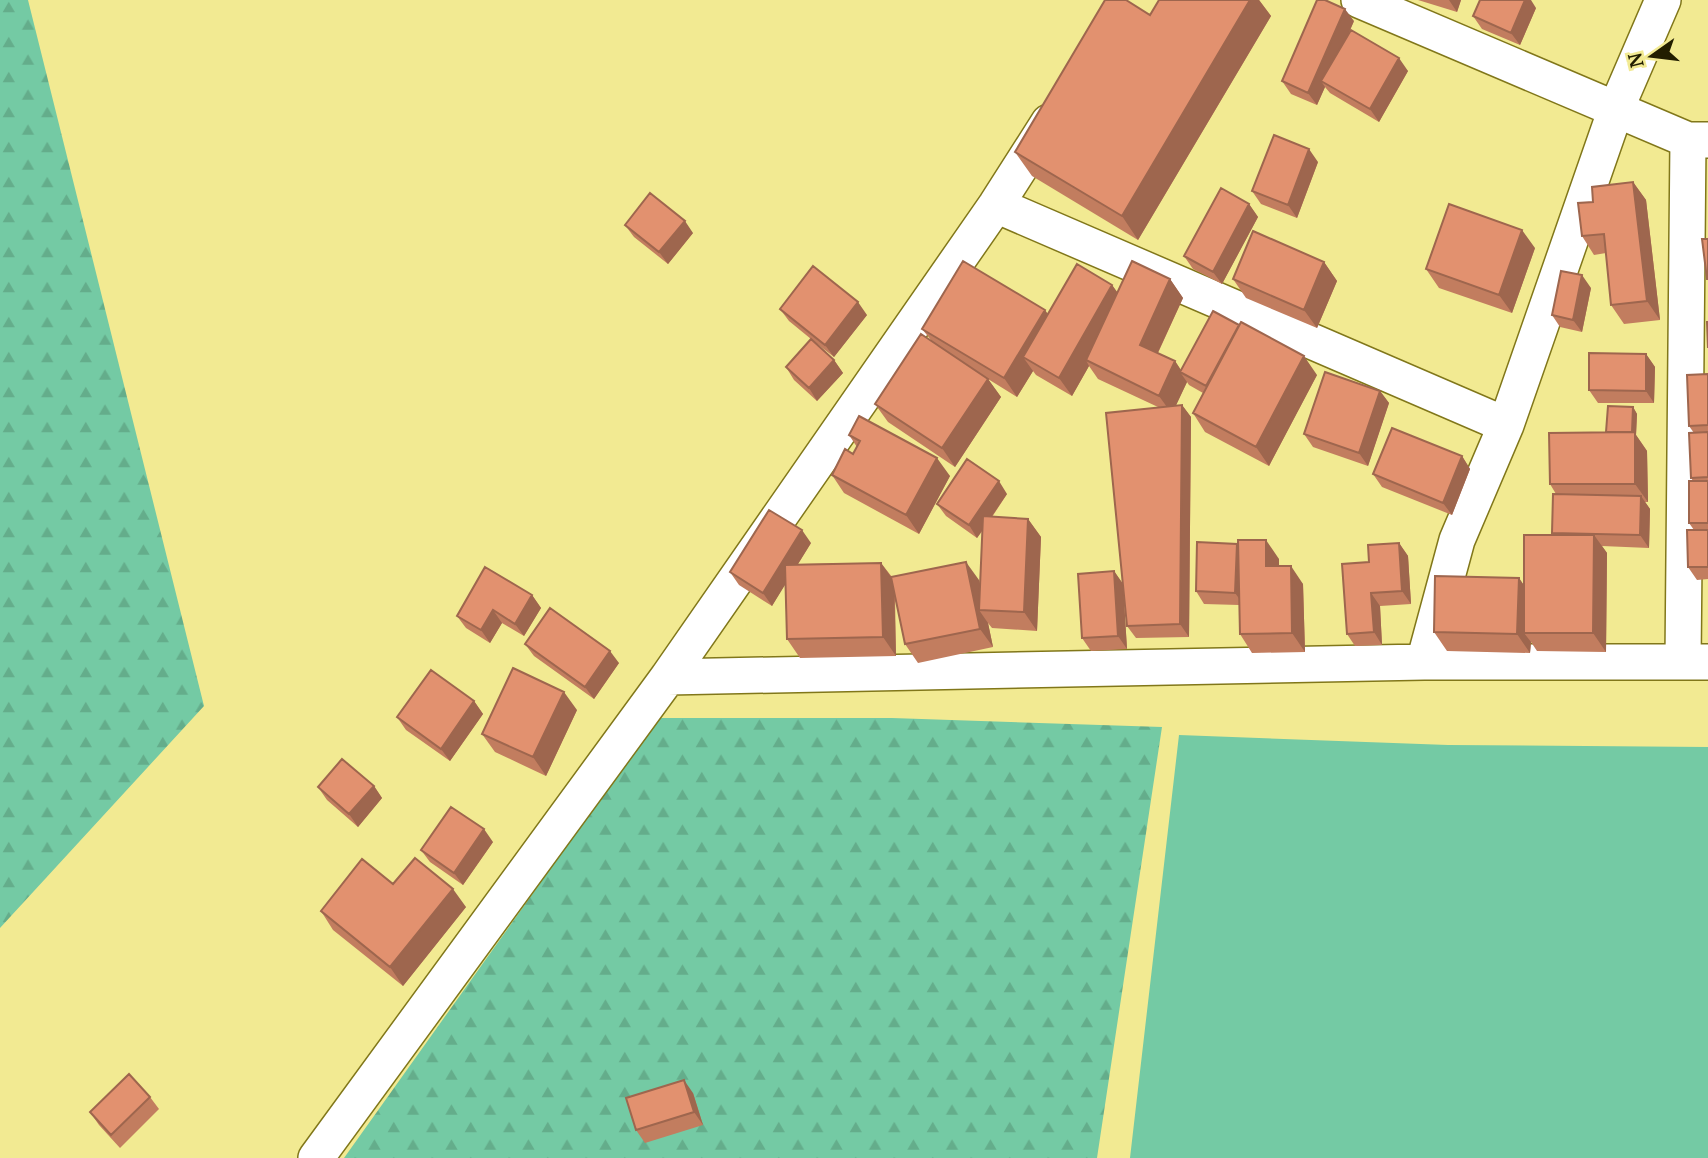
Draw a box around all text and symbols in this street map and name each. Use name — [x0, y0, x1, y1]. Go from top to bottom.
north arrow — [1617, 21, 1687, 91]
text: N — [1621, 50, 1649, 70]

